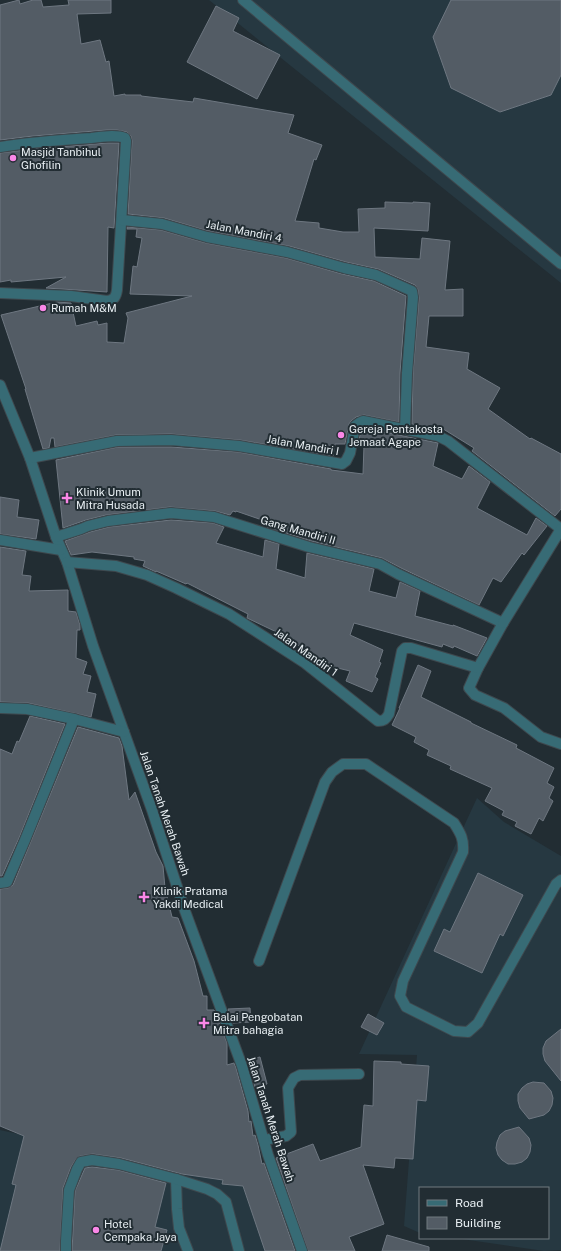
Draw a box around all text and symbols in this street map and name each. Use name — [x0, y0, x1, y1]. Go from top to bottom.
place label: Masjid Tanbihul Ghofilin — [21, 146, 101, 171]
marker: Masjid Tanbihul Ghofilin — [8, 153, 18, 163]
street label: Jalan Mandiri 4 — [205, 218, 283, 244]
place label: Rumah M&M — [51, 302, 117, 314]
marker: Rumah M&M — [38, 303, 48, 313]
place label: Gereja Pentakosta Jemaat Agape — [349, 423, 443, 448]
marker: Gereja Pentakosta Jemaat Agape — [336, 430, 346, 440]
street label: Jalan Mandiri I — [266, 433, 340, 457]
place label: Klinik Umum Mitra Husada — [76, 486, 145, 511]
marker: Klinik Umum Mitra Husada — [61, 492, 73, 504]
street label: Gang Mandiri II — [259, 514, 337, 546]
street label: Jalan Mandiri 1 — [272, 626, 340, 678]
street label: Jalan Tanah Merah Bawah — [138, 749, 192, 877]
place label: Klinik Pratama Yakdi Medical — [153, 885, 227, 910]
marker: Klinik Pratama Yakdi Medical — [138, 891, 150, 903]
place label: Balai Pengobatan Mitra bahagia — [213, 1011, 303, 1036]
marker: Balai Pengobatan Mitra bahagia — [198, 1017, 210, 1029]
street label: Jalan Tanah Merah Bawah — [245, 1055, 297, 1183]
legend — [419, 1187, 549, 1239]
text: Road — [455, 1196, 483, 1210]
text: Building — [455, 1216, 501, 1230]
place label: Hotel Cempaka Jaya — [104, 1218, 177, 1243]
marker: Hotel Cempaka Jaya — [91, 1225, 101, 1235]

